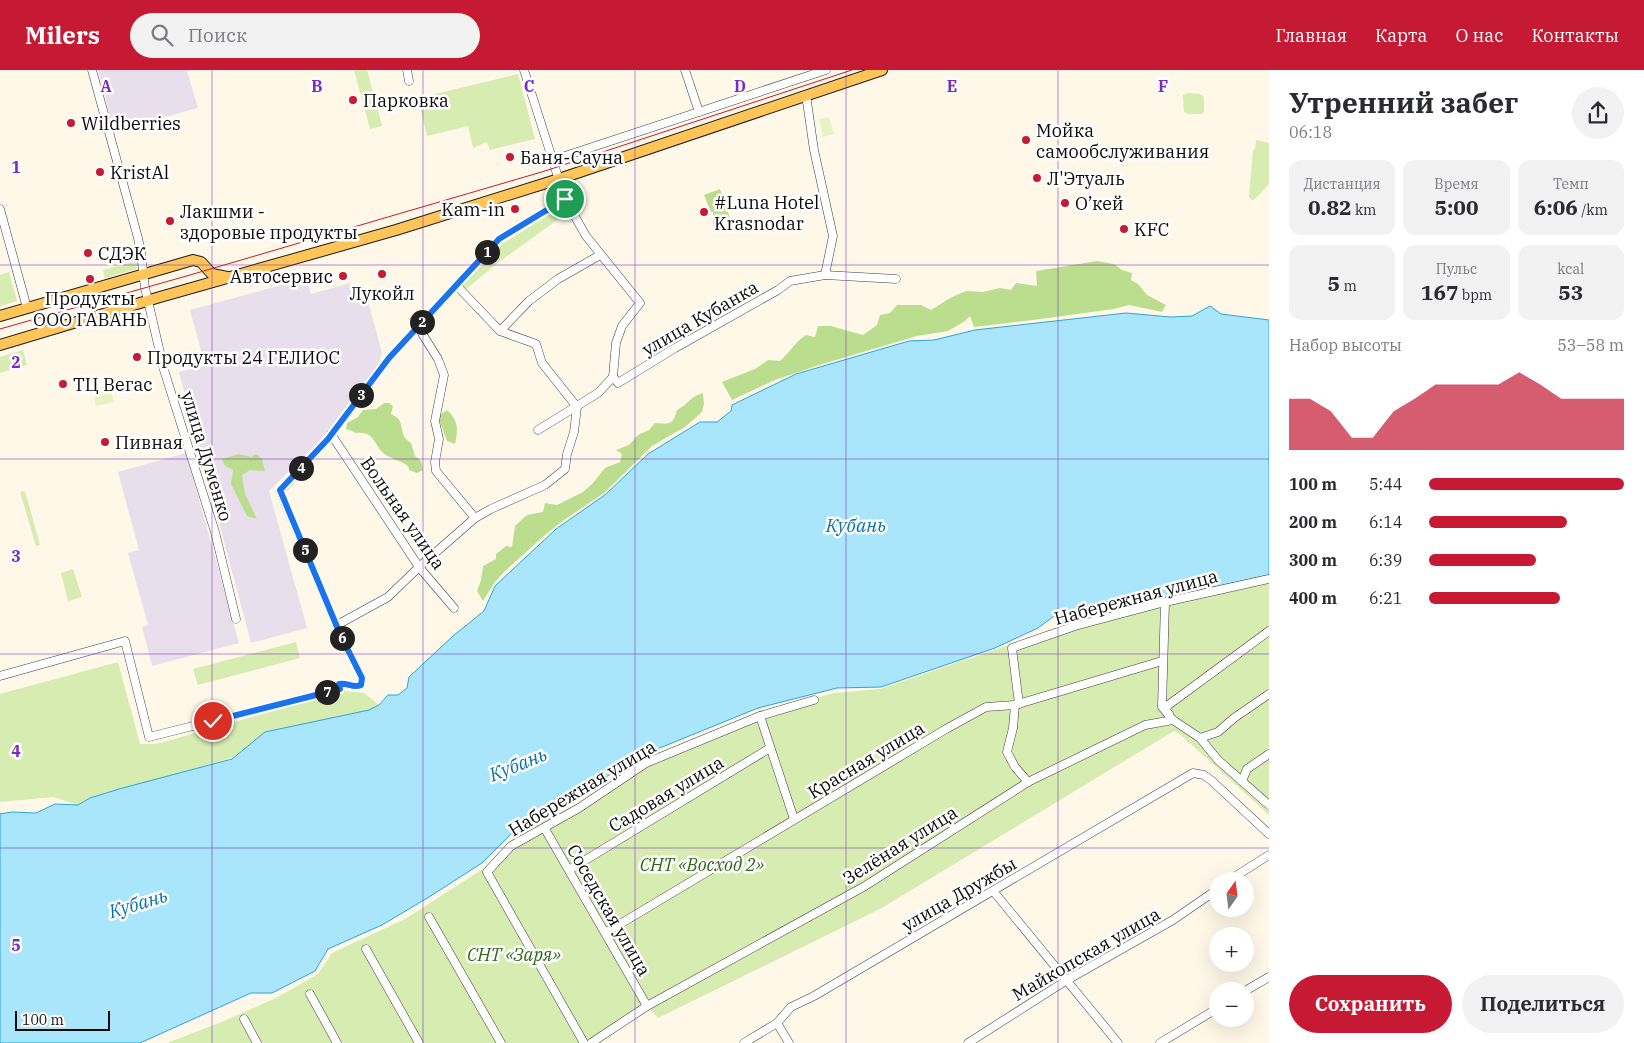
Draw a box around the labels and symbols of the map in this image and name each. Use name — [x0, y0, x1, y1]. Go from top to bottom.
text: A — [100, 76, 112, 96]
text: B — [311, 76, 323, 96]
text: C — [524, 76, 534, 96]
text: D — [734, 76, 746, 96]
text: E — [947, 76, 957, 96]
text: F — [1158, 76, 1168, 96]
place label: Парковка — [363, 89, 449, 112]
marker: Парковка — [347, 94, 359, 106]
place label: Wildberries — [81, 112, 181, 135]
marker: Wildberries — [65, 117, 77, 129]
place label: Мойка самообслуживания — [1036, 119, 1209, 163]
marker: Мойка самообслуживания — [1020, 134, 1032, 146]
place label: Баня-Сауна — [520, 146, 623, 169]
marker: Баня-Сауна — [504, 151, 516, 163]
text: 1 — [11, 157, 21, 177]
place label: KristAl — [110, 161, 169, 184]
marker: KristAl — [94, 166, 106, 178]
place label: Л'Этуаль — [1047, 167, 1125, 190]
marker: Л'Этуаль — [1031, 172, 1043, 184]
pin — [544, 178, 586, 220]
place label: #Luna Hotel Krasnodar — [714, 191, 819, 235]
place label: О’кей — [1075, 192, 1124, 215]
marker: О’кей — [1059, 197, 1071, 209]
place label: Kam-in — [441, 198, 505, 221]
place label: Лакшми - здоровые продукты — [180, 200, 358, 244]
marker: Kam-in — [509, 203, 521, 215]
marker: #Luna Hotel Krasnodar — [698, 206, 710, 218]
marker: Лакшми - здоровые продукты — [164, 215, 176, 227]
place label: KFC — [1134, 218, 1169, 241]
marker: KFC — [1118, 223, 1130, 235]
pin: 1 — [474, 240, 500, 264]
place label: СДЭК — [98, 242, 147, 265]
marker: СДЭК — [82, 247, 94, 259]
place label: Автосервис — [230, 265, 333, 288]
marker: Лукойл — [376, 268, 388, 280]
marker: Автосервис — [337, 270, 349, 282]
marker: Продукты ООО ГАВАНЬ — [84, 273, 96, 285]
street label: улица Кубанка — [638, 275, 763, 361]
place label: Лукойл — [349, 282, 415, 305]
place label: Продукты ООО ГАВАНЬ — [33, 287, 147, 331]
pin: 2 — [410, 310, 434, 334]
place label: Продукты 24 ГЕЛИОС — [147, 346, 340, 369]
marker: Продукты 24 ГЕЛИОС — [131, 351, 143, 363]
text: 2 — [11, 352, 21, 372]
place label: ТЦ Вегас — [73, 373, 153, 396]
marker: ТЦ Вегас — [57, 378, 69, 390]
pin: 3 — [348, 382, 374, 408]
street label: улица Думенко — [176, 388, 238, 524]
place label: Пивная — [115, 431, 183, 454]
marker: Пивная — [99, 436, 111, 448]
street label: Вольная улица — [356, 452, 450, 574]
pin: 4 — [288, 456, 314, 480]
water label: Кубань — [825, 513, 886, 537]
pin: 5 — [292, 538, 318, 562]
text: 3 — [11, 546, 21, 566]
street label: Набережная улица — [1052, 564, 1220, 630]
pin: 6 — [330, 626, 354, 650]
pin: 7 — [314, 680, 340, 704]
pin — [192, 700, 234, 742]
street label: Красная улица — [803, 716, 929, 804]
street label: Набережная улица — [504, 735, 660, 841]
text: 4 — [11, 741, 21, 761]
water label: Кубань — [485, 742, 551, 787]
street label: Садовая улица — [604, 751, 728, 837]
street label: Зелёная улица — [838, 801, 962, 889]
street label: Соседская улица — [562, 840, 656, 980]
street label: улица Дружбы — [897, 852, 1021, 936]
park label: СНТ «Восход 2» — [640, 853, 764, 876]
north arrow — [1209, 872, 1254, 918]
water label: Кубань — [105, 883, 170, 924]
street label: Майкопская улица — [1008, 902, 1164, 1006]
text: 5 — [11, 935, 21, 955]
park label: СНТ «Заря» — [467, 943, 561, 966]
scale bar — [15, 1008, 110, 1031]

